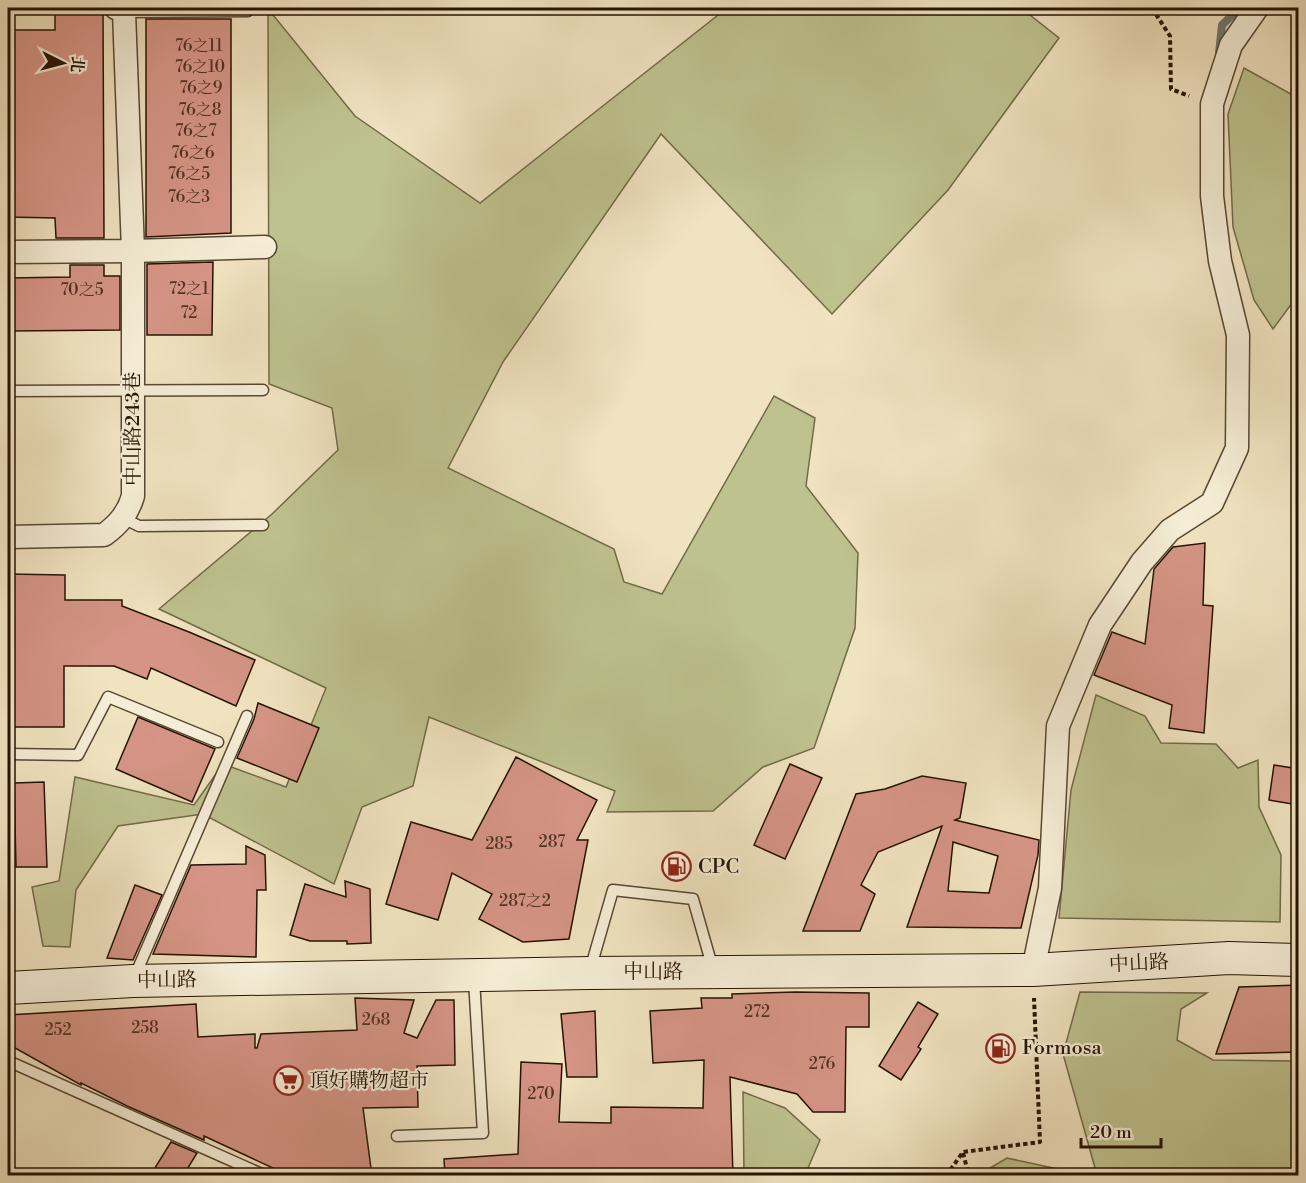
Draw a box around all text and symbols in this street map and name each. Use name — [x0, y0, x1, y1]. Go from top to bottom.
north arrow — [33, 33, 93, 93]
house number: 76之11 — [175, 36, 223, 56]
text: 北 — [66, 55, 88, 73]
house number: 76之10 — [175, 57, 225, 77]
house number: 76之9 — [180, 78, 223, 98]
house number: 76之8 — [178, 100, 222, 120]
house number: 76之7 — [175, 121, 217, 141]
house number: 76之6 — [172, 143, 215, 163]
house number: 76之5 — [168, 164, 210, 184]
house number: 76之3 — [168, 187, 210, 207]
house number: 72之1 — [169, 279, 209, 299]
house number: 70之5 — [60, 280, 104, 300]
house number: 72 — [181, 303, 198, 323]
street label: 中山路243巷 — [121, 372, 146, 486]
house number: 287 — [539, 832, 565, 852]
house number: 285 — [485, 834, 513, 854]
fuel station icon: CPC — [661, 851, 693, 883]
place label: CPC — [698, 855, 739, 880]
house number: 287之2 — [499, 891, 551, 911]
street label: 中山路 — [1108, 950, 1170, 978]
street label: 中山路 — [623, 960, 683, 985]
street label: 中山路 — [137, 968, 197, 994]
house number: 272 — [744, 1002, 770, 1022]
house number: 268 — [362, 1010, 391, 1030]
house number: 258 — [131, 1018, 159, 1038]
house number: 252 — [44, 1020, 72, 1040]
fuel station icon: Formosa — [985, 1032, 1017, 1064]
place label: Formosa — [1022, 1036, 1103, 1061]
house number: 276 — [809, 1054, 835, 1074]
supermarket icon: 頂好購物超市 — [272, 1065, 304, 1097]
place label: 頂好購物超市 — [309, 1069, 429, 1094]
house number: 270 — [527, 1084, 555, 1104]
scale bar — [1081, 1111, 1160, 1149]
text: 20 m — [1090, 1121, 1132, 1144]

